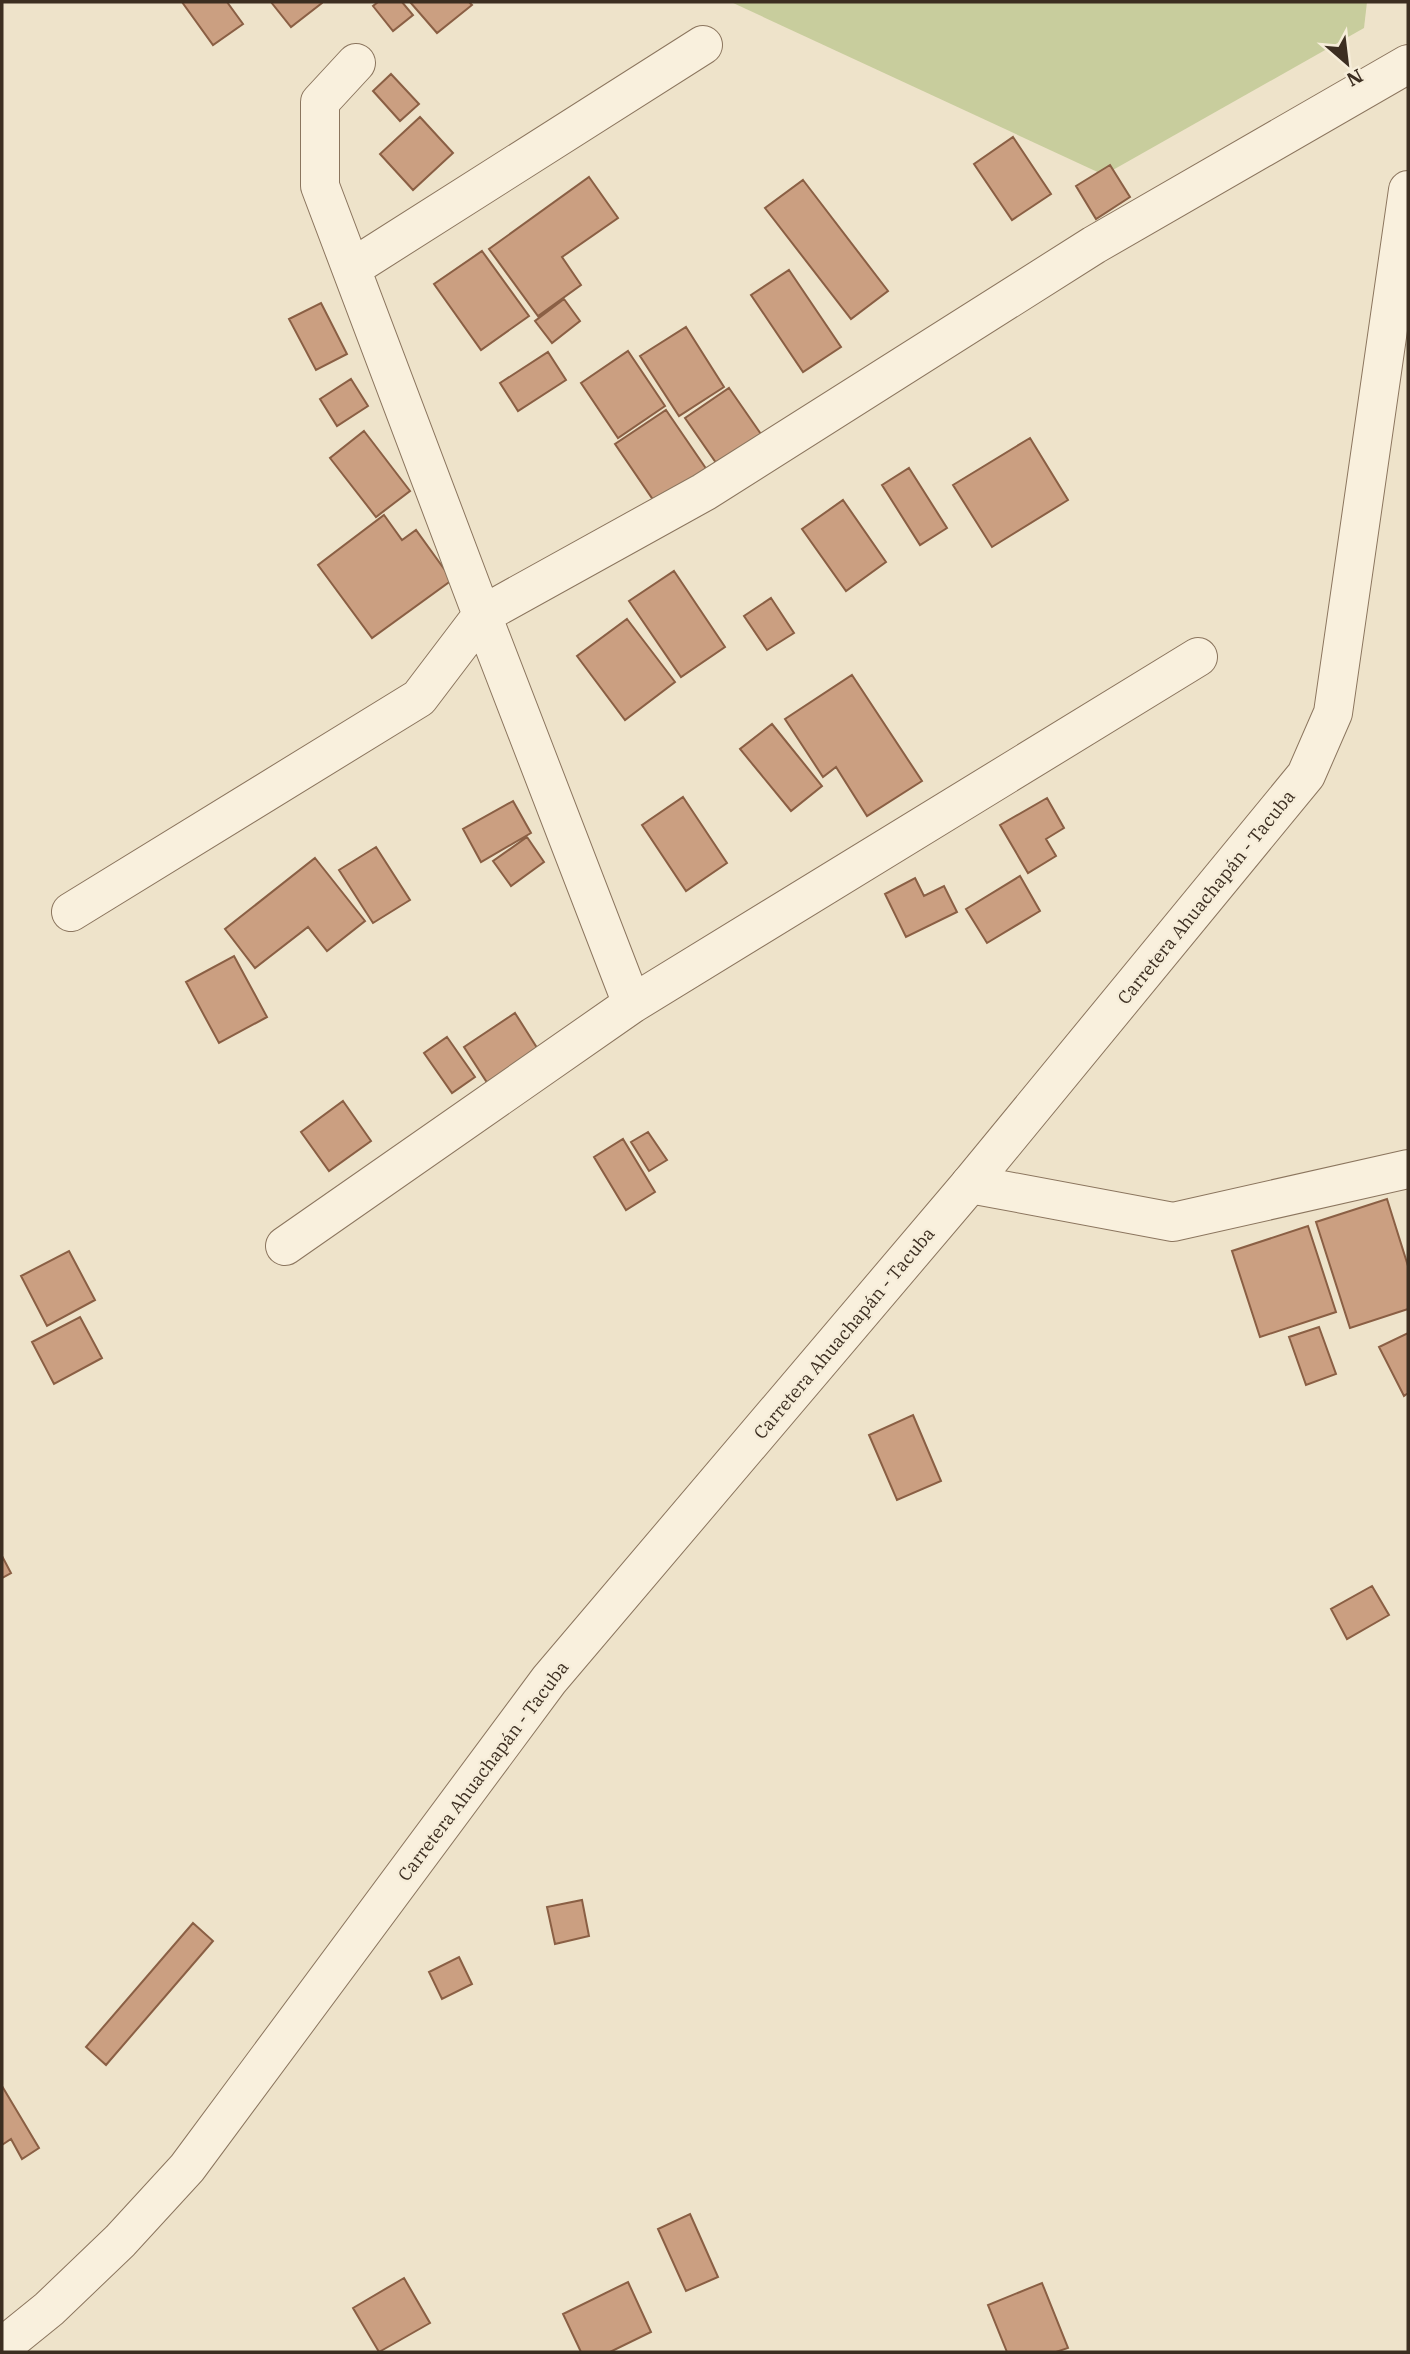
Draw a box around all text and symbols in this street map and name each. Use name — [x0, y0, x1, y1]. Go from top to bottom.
north arrow — [1312, 28, 1382, 98]
text: N — [1343, 64, 1367, 92]
street label: Carretera Ahuachapán - Tacuba — [1112, 785, 1300, 1009]
street label: Carretera Ahuachapán - Tacuba — [749, 1222, 940, 1444]
street label: Carretera Ahuachapán - Tacuba — [393, 1656, 573, 1886]

